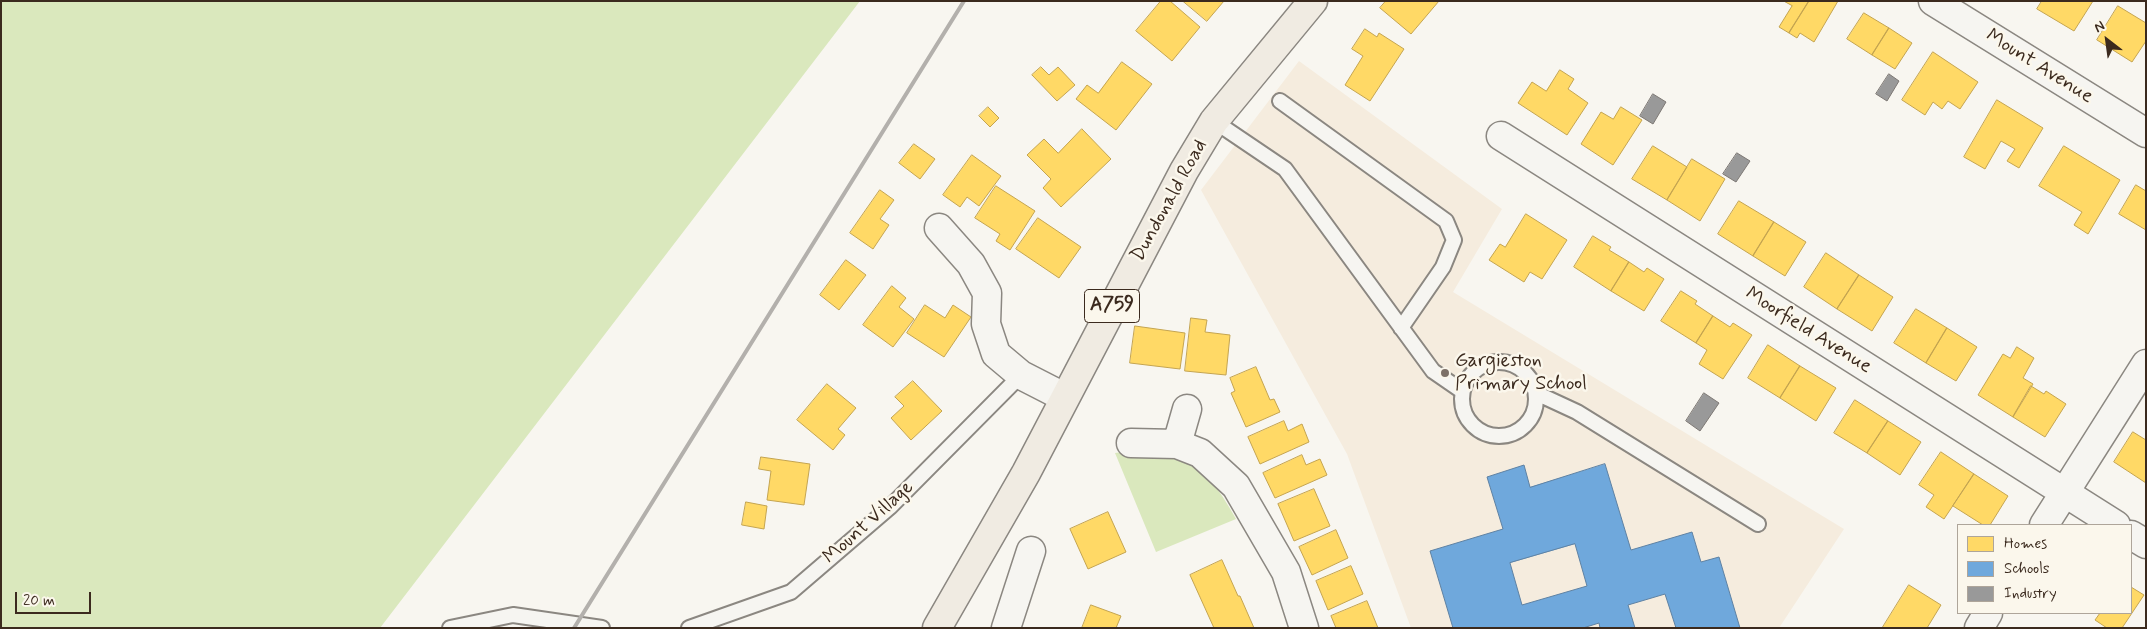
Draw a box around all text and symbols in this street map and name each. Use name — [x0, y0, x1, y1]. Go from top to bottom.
north arrow — [2082, 15, 2132, 65]
text: N — [2091, 17, 2108, 37]
street label: Mount Avenue — [1981, 24, 2097, 110]
street label: Dundonald Road — [1127, 136, 1213, 266]
street label: Moorfield Avenue — [1740, 282, 1876, 380]
road number: A759 — [1084, 290, 1140, 322]
place label: Gargieston Primary School — [1455, 350, 1587, 397]
marker: Gargieston Primary School — [1439, 367, 1451, 379]
street label: Mount Village — [819, 476, 919, 570]
legend — [1957, 524, 2132, 614]
text: Homes — [2004, 534, 2047, 554]
text: Schools — [2004, 559, 2050, 579]
scale bar — [18, 582, 94, 614]
text: Industry — [2004, 584, 2057, 604]
text: 20 m — [23, 591, 55, 611]

